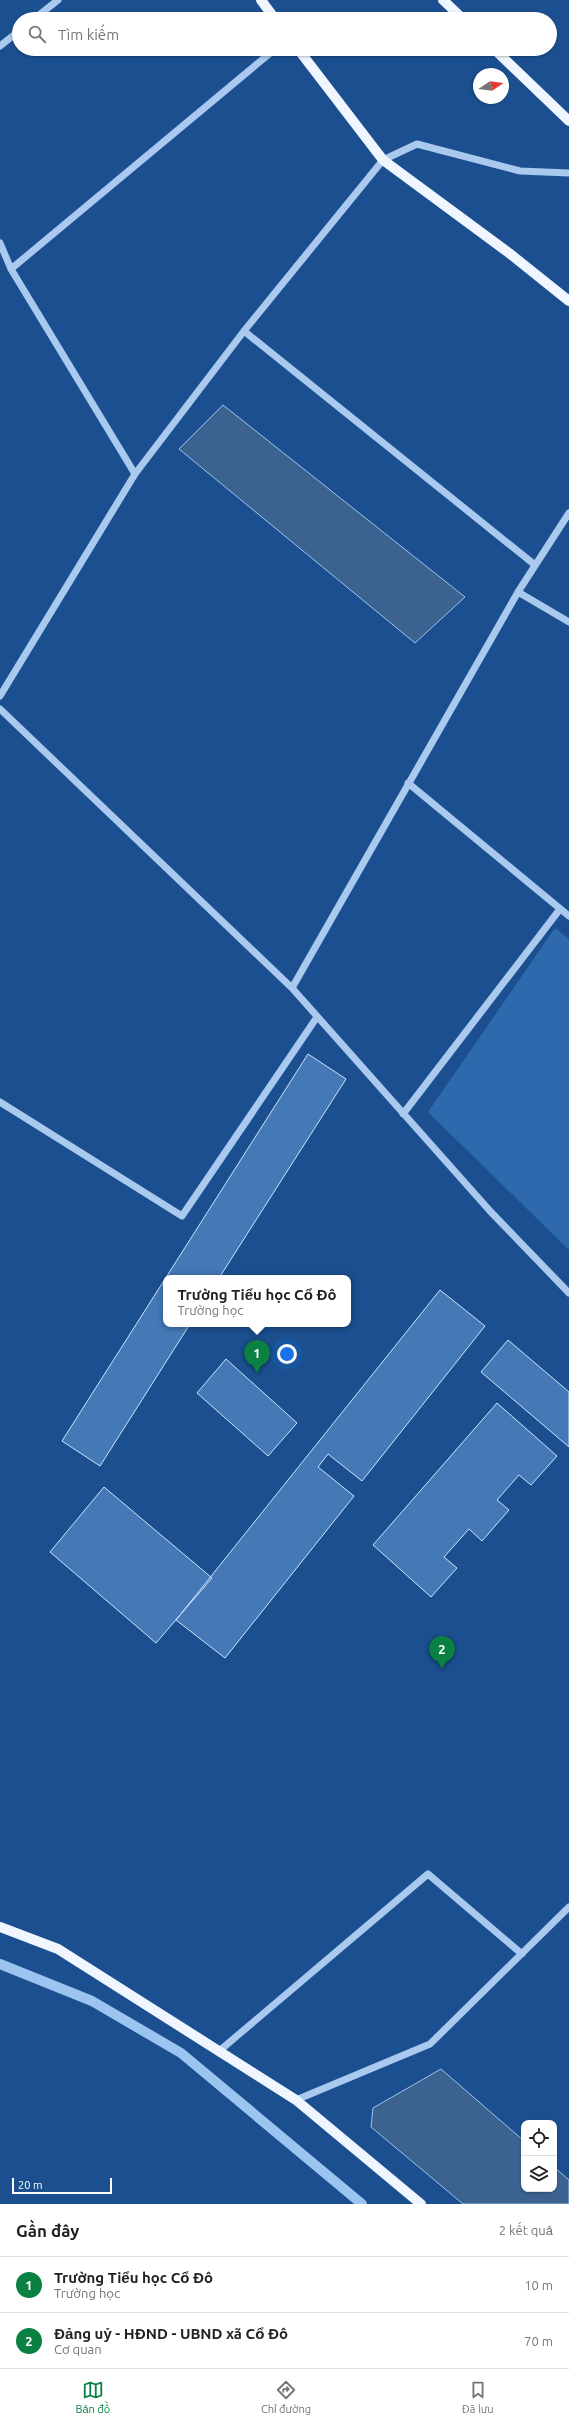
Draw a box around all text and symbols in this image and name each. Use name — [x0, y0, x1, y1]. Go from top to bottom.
search box — [12, 12, 557, 56]
icon: search — [26, 23, 48, 45]
text: Tìm kiếm — [58, 26, 119, 43]
north arrow — [473, 68, 509, 104]
popup — [163, 1275, 351, 1327]
text: Trường Tiểu học Cổ Đô — [177, 1286, 337, 1303]
text: Trường học — [177, 1303, 243, 1317]
pin: 1 — [244, 1340, 270, 1373]
your location — [277, 1344, 297, 1364]
pin: 2 — [429, 1636, 455, 1669]
map controls — [521, 2120, 557, 2192]
button: locate — [521, 2120, 557, 2156]
button: layers — [521, 2156, 557, 2192]
scale bar — [12, 2176, 112, 2195]
text: 20 m — [18, 2179, 42, 2191]
text: Gần đây — [16, 2221, 79, 2240]
text: 2 kết quả — [499, 2223, 553, 2237]
text: Trường Tiểu học Cổ Đô — [54, 2269, 213, 2286]
text: 1 — [25, 2278, 33, 2292]
text: 10 m — [524, 2278, 553, 2292]
text: Trường học — [54, 2286, 120, 2300]
text: Đảng uỷ - HĐND - UBND xã Cổ Đô — [54, 2325, 288, 2342]
text: 2 — [25, 2334, 33, 2348]
text: 70 m — [524, 2334, 553, 2348]
text: Cơ quan — [54, 2342, 102, 2356]
tab: Bản đồ — [75, 2379, 110, 2415]
tab: Chỉ đường — [261, 2379, 311, 2415]
tab: Đã lưu — [462, 2379, 494, 2415]

